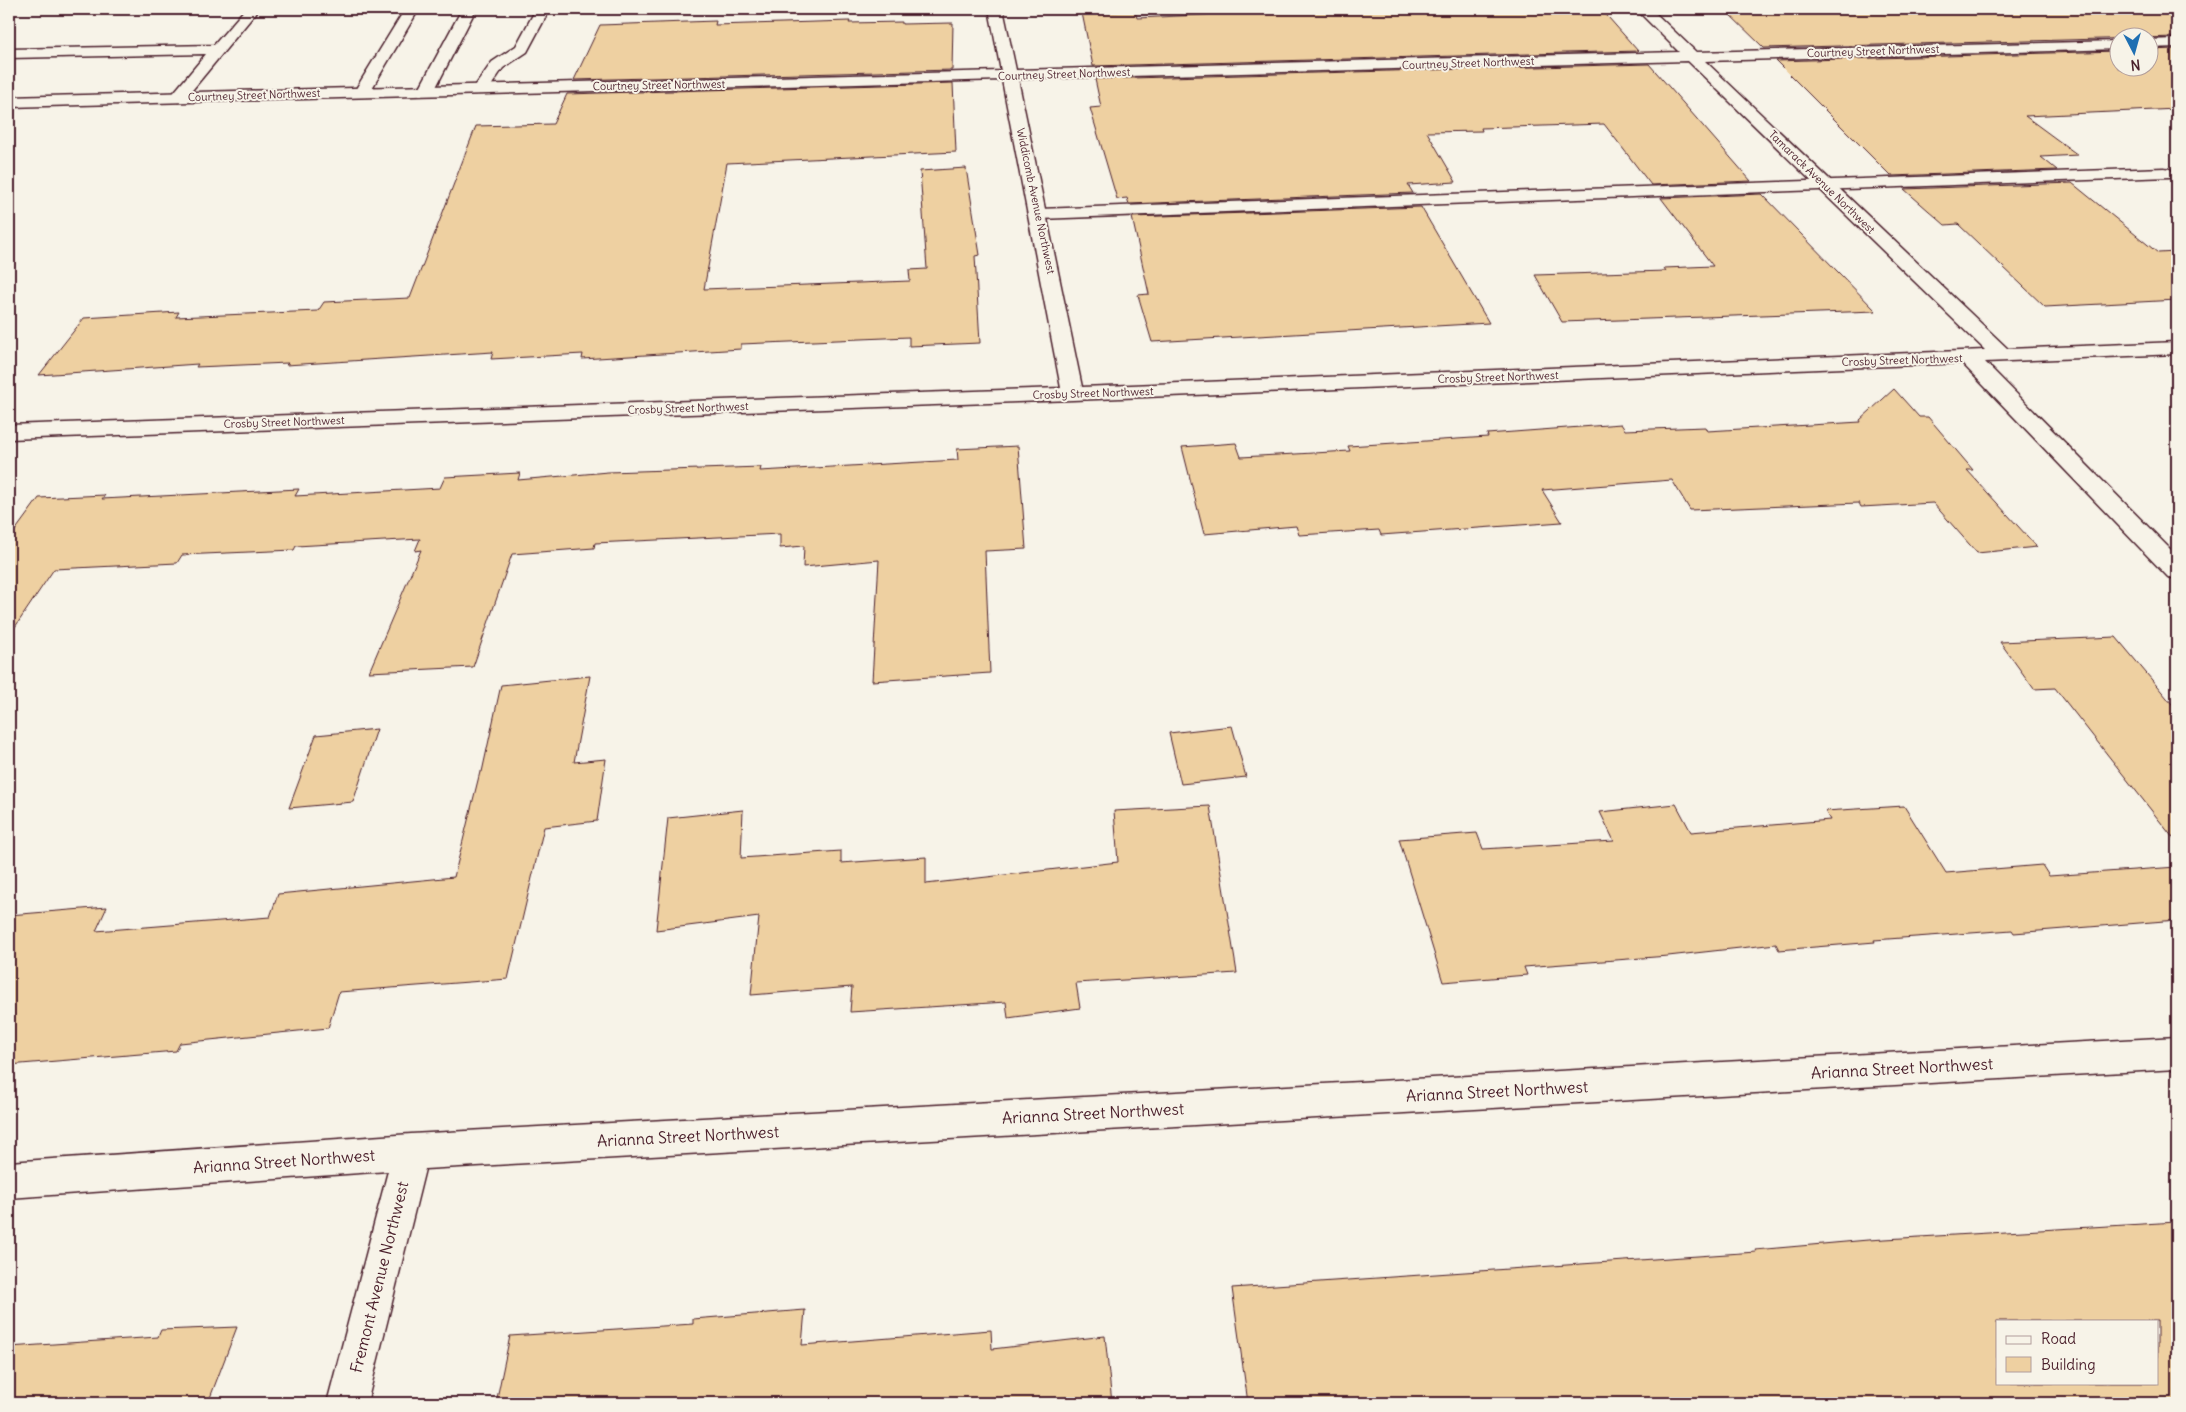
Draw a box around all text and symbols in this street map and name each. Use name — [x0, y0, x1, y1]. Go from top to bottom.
north arrow — [2108, 28, 2158, 78]
street label: Courtney Street Northwest — [1807, 42, 1940, 60]
street label: Courtney Street Northwest — [1402, 54, 1535, 72]
text: N — [2130, 55, 2141, 74]
street label: Courtney Street Northwest — [998, 65, 1131, 83]
street label: Courtney Street Northwest — [593, 77, 726, 93]
street label: Courtney Street Northwest — [188, 86, 321, 104]
street label: Widdicomb Avenue Northwest — [1014, 127, 1058, 276]
street label: Tamarack Avenue Northwest — [1766, 127, 1878, 237]
street label: Crosby Street Northwest — [1841, 351, 1963, 369]
street label: Crosby Street Northwest — [1437, 368, 1559, 386]
street label: Crosby Street Northwest — [1032, 384, 1154, 402]
street label: Crosby Street Northwest — [627, 399, 749, 417]
street label: Crosby Street Northwest — [223, 413, 345, 431]
street label: Arianna Street Northwest — [1810, 1053, 1994, 1083]
street label: Arianna Street Northwest — [1405, 1076, 1589, 1106]
street label: Arianna Street Northwest — [1001, 1098, 1185, 1128]
street label: Arianna Street Northwest — [596, 1121, 780, 1151]
street label: Arianna Street Northwest — [192, 1145, 376, 1177]
street label: Fremont Avenue Northwest — [346, 1179, 413, 1375]
legend — [1996, 1320, 2158, 1384]
text: Road — [2041, 1329, 2076, 1348]
text: Building — [2041, 1355, 2096, 1374]

